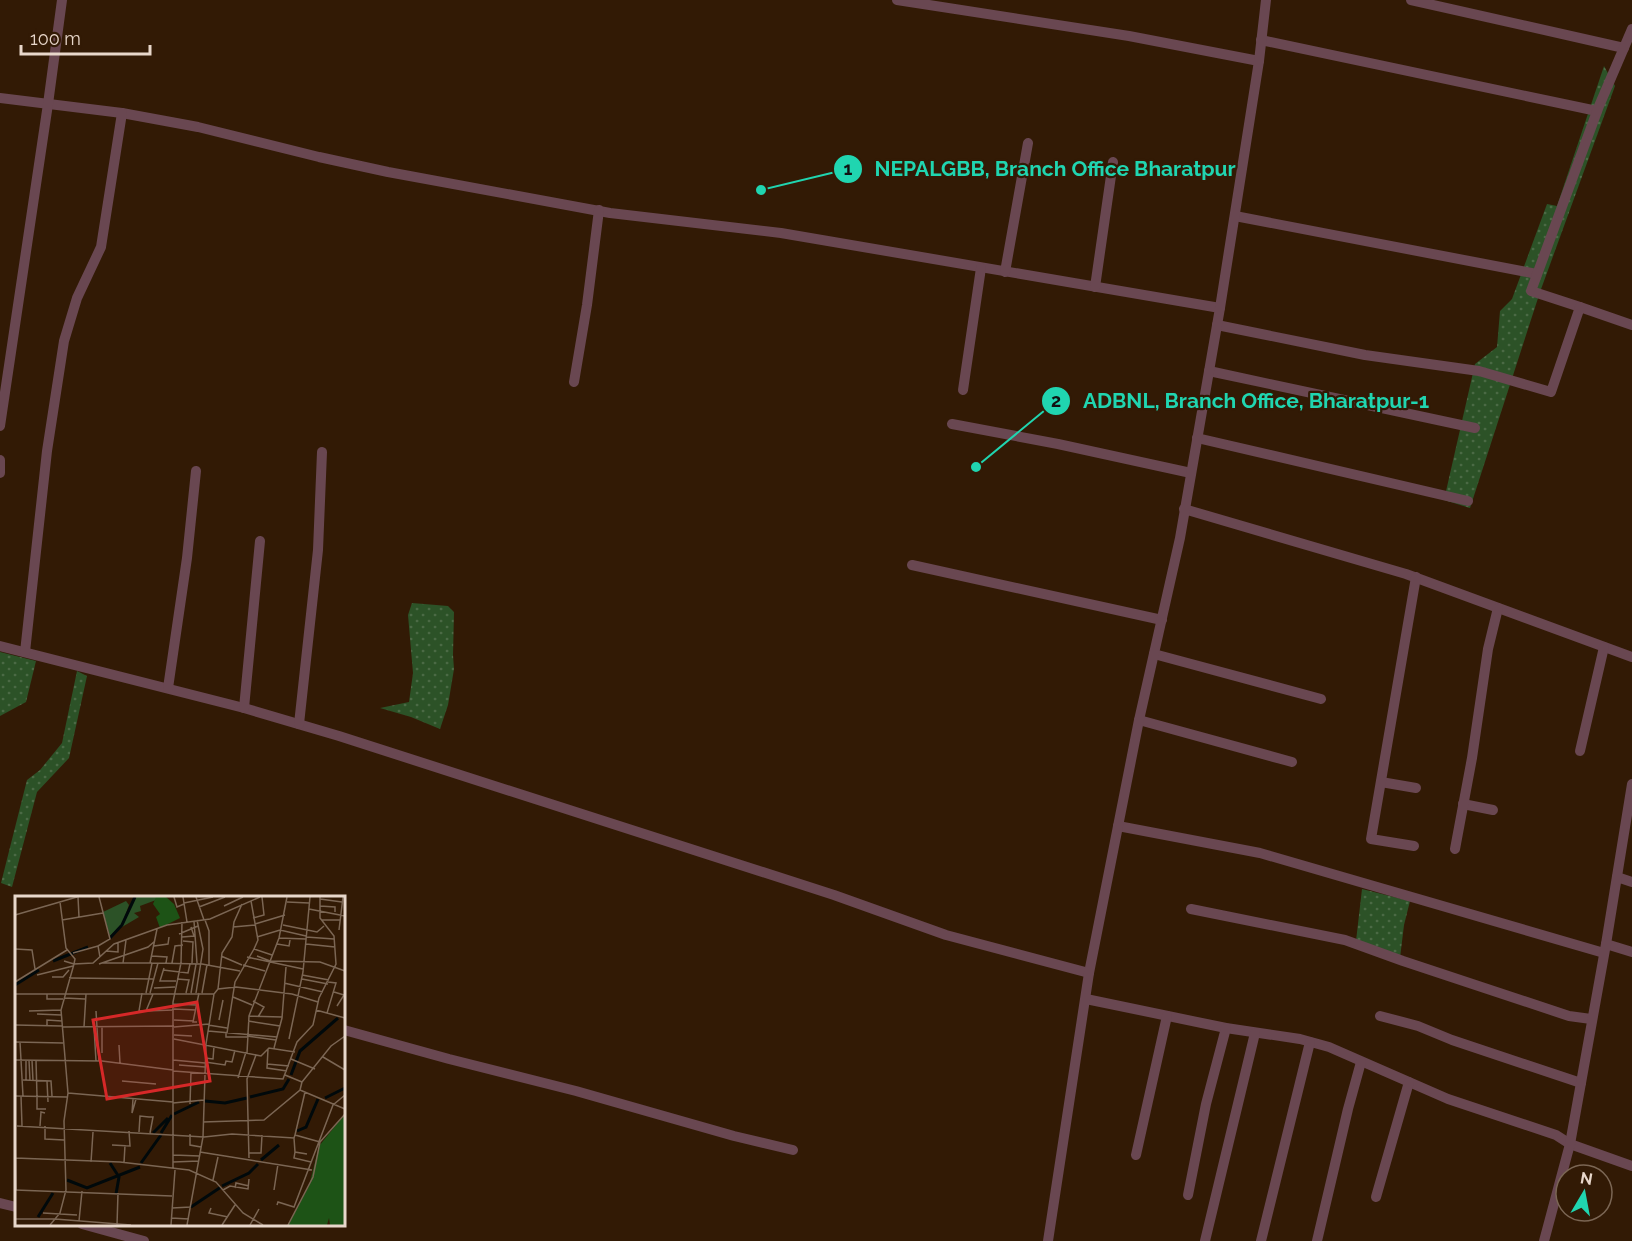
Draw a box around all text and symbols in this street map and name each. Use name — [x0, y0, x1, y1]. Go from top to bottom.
scale bar — [21, 18, 150, 56]
text: 100 m — [30, 28, 81, 49]
callout: NEPALGBB, Branch Office Bharatpur — [833, 149, 1248, 188]
text: NEPALGBB, Branch Office Bharatpur — [874, 156, 1236, 181]
text: 1 — [844, 158, 853, 179]
callout: ADBNL, Branch Office, Bharatpur-1 — [1041, 381, 1441, 420]
text: ADBNL, Branch Office, Bharatpur-1 — [1083, 388, 1429, 413]
text: 2 — [1051, 390, 1061, 411]
inset map — [15, 896, 345, 1226]
north arrow — [1554, 1163, 1614, 1223]
text: N — [1579, 1168, 1594, 1189]

